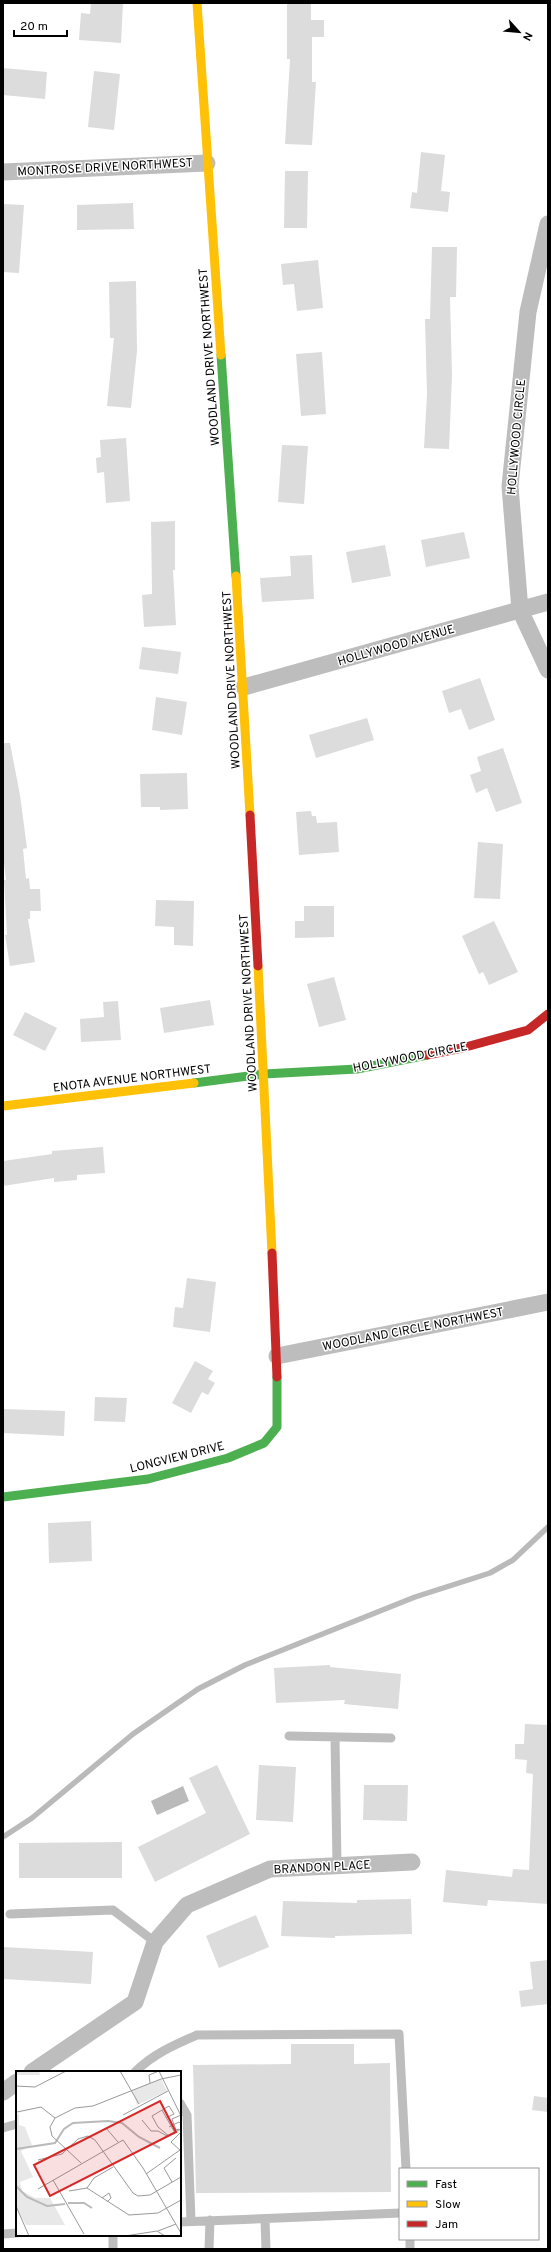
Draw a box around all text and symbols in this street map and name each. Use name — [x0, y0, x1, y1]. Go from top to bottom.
scale bar — [14, 12, 67, 38]
north arrow — [499, 12, 539, 52]
text: 20 m — [20, 19, 48, 35]
text: N — [519, 29, 535, 43]
street label: MONTROSE DRIVE NORTHWEST — [17, 155, 193, 181]
street label: WOODLAND DRIVE NORTHWEST — [196, 268, 224, 446]
street label: HOLLYWOOD CIRCLE — [504, 379, 530, 496]
street label: WOODLAND DRIVE NORTHWEST — [219, 591, 245, 769]
street label: HOLLYWOOD AVENUE — [336, 622, 457, 670]
street label: WOODLAND DRIVE NORTHWEST — [236, 914, 262, 1092]
street label: HOLLYWOOD CIRCLE — [352, 1039, 469, 1077]
street label: ENOTA AVENUE NORTHWEST — [52, 1061, 212, 1097]
street label: WOODLAND CIRCLE NORTHWEST — [321, 1305, 505, 1355]
street label: LONGVIEW DRIVE — [128, 1438, 226, 1477]
street label: BRANDON PLACE — [273, 1857, 371, 1879]
inset map — [16, 2071, 181, 2236]
legend — [399, 2168, 539, 2240]
text: Fast — [435, 2177, 457, 2193]
text: Slow — [435, 2197, 461, 2213]
text: Jam — [435, 2217, 458, 2233]

